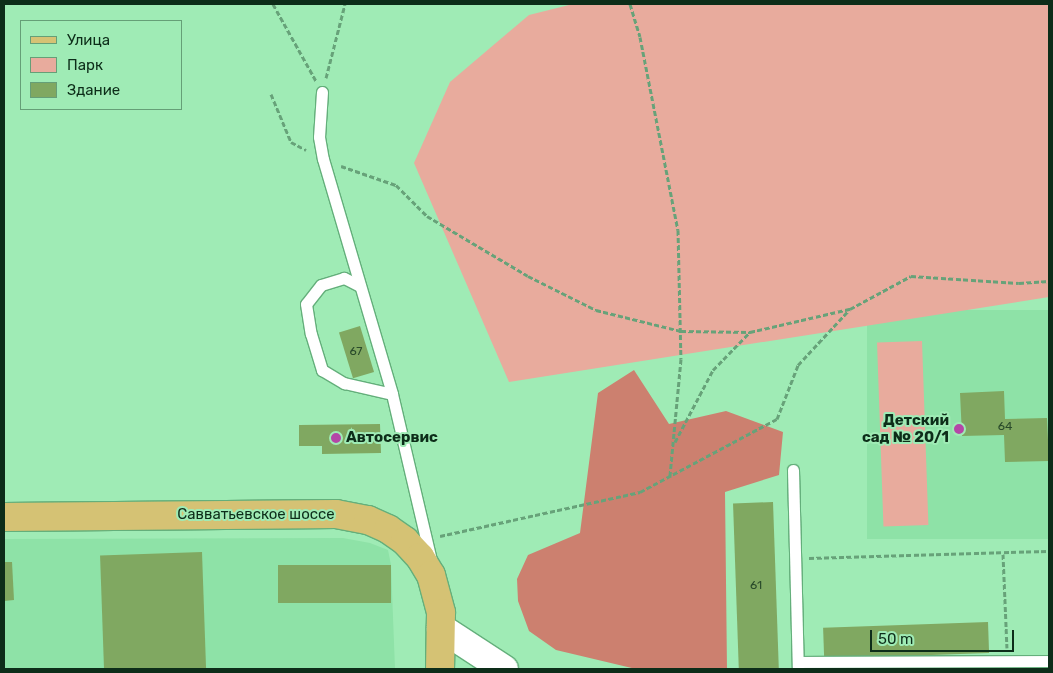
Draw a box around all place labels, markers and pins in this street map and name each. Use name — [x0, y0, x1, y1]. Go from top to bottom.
place label: Детский сад № 20/1 — [862, 411, 949, 446]
marker: Детский сад № 20/1 — [953, 423, 965, 435]
place label: Автосервис — [346, 429, 438, 447]
marker: Автосервис — [330, 432, 342, 444]

